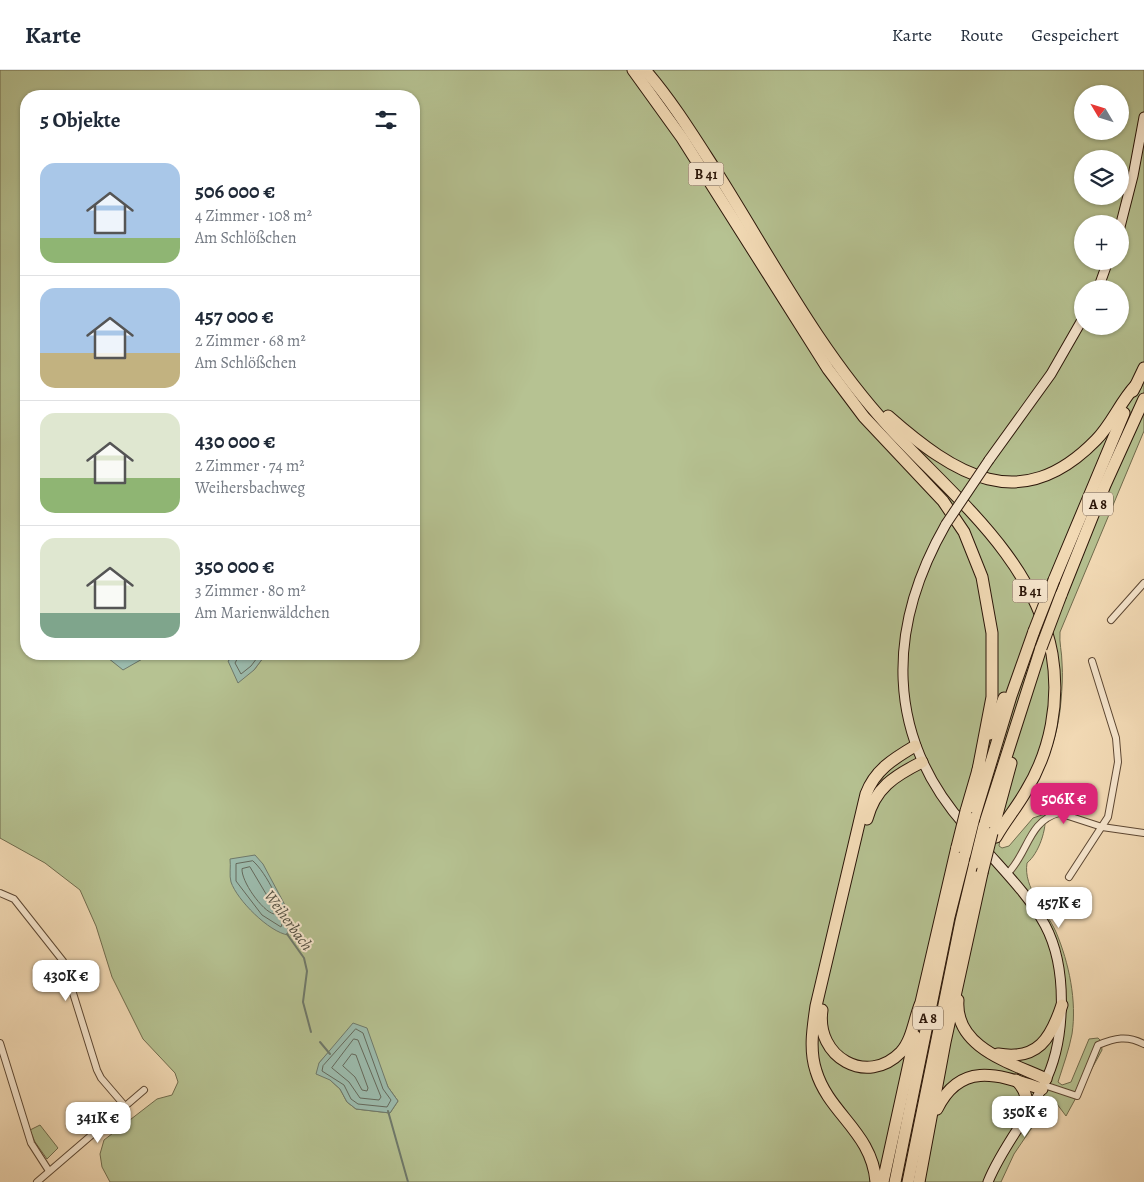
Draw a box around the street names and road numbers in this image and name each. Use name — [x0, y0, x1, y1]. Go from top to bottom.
road number: B 41 — [688, 162, 724, 186]
road number: A 8 — [1083, 492, 1113, 516]
road number: B 41 — [1012, 580, 1048, 602]
road number: A 8 — [913, 1006, 943, 1030]

